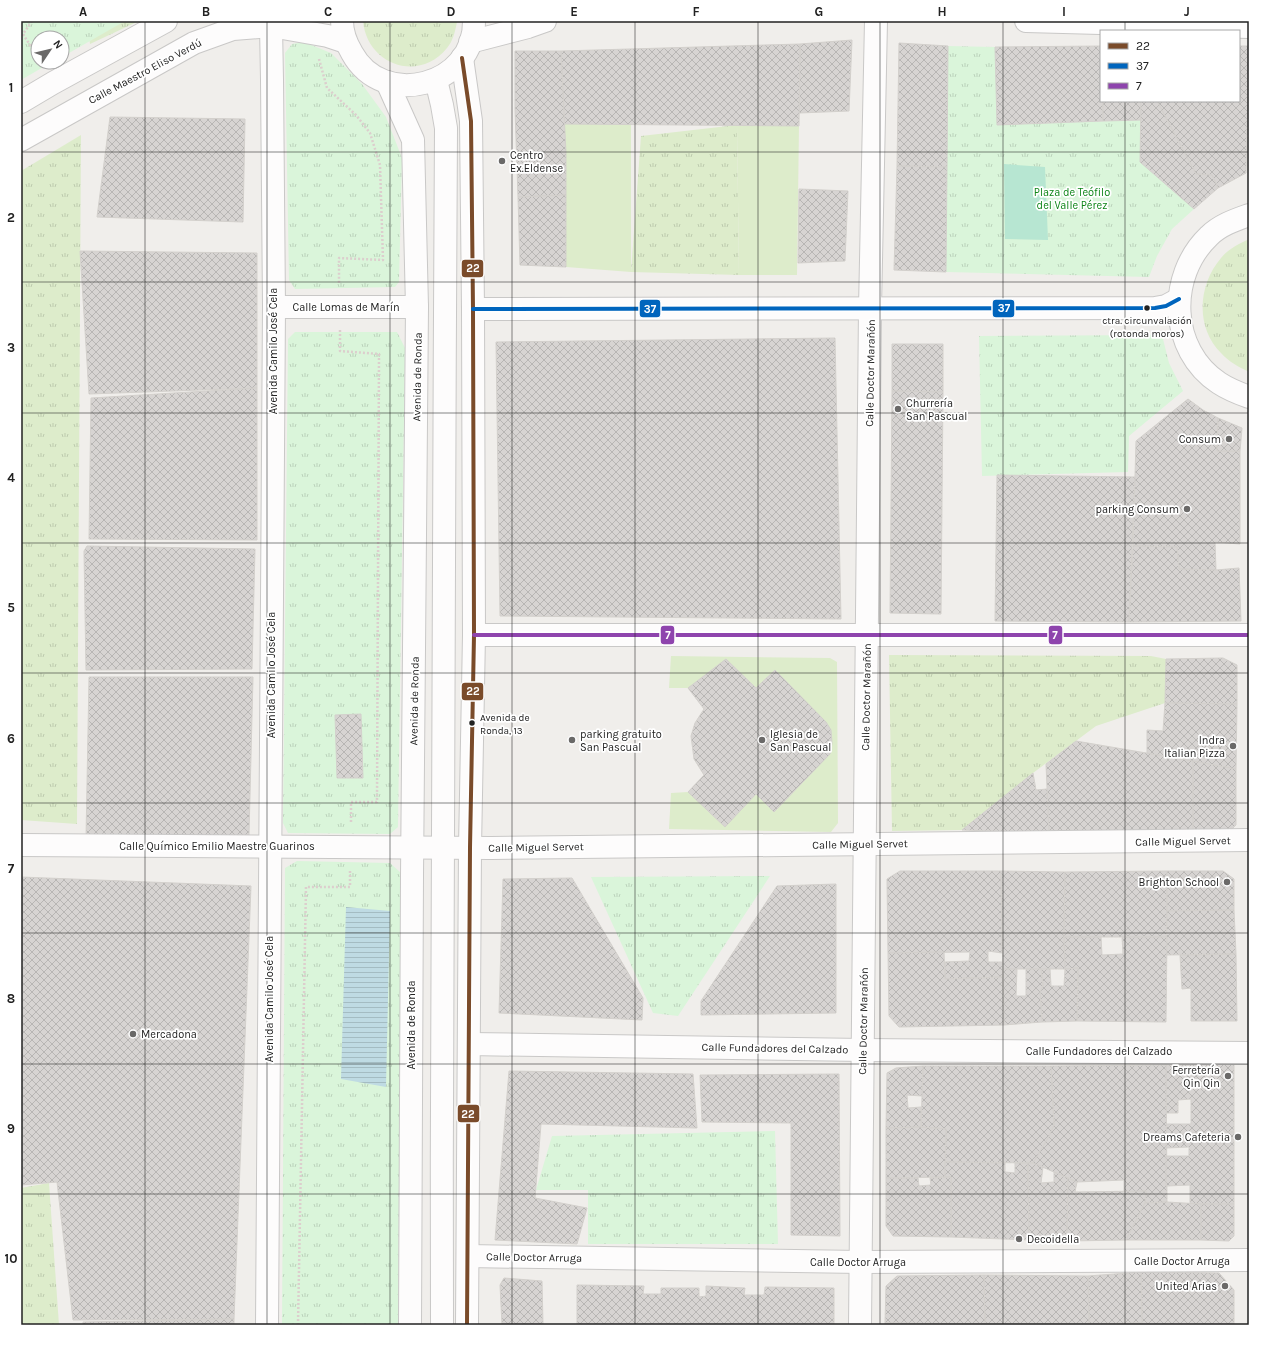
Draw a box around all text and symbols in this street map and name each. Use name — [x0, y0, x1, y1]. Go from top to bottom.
text: A — [79, 4, 87, 19]
text: B — [202, 4, 210, 19]
text: C — [324, 4, 332, 19]
text: D — [447, 4, 456, 19]
text: E — [570, 4, 578, 19]
text: F — [692, 4, 700, 19]
text: G — [815, 4, 823, 19]
text: H — [937, 4, 947, 19]
text: I — [1062, 4, 1066, 19]
text: J — [1184, 4, 1190, 19]
north arrow — [30, 30, 70, 70]
legend — [1100, 30, 1240, 102]
street label: Calle Maestro Eliso Verdú — [86, 36, 204, 107]
text: N — [50, 38, 65, 52]
text: 22 — [1136, 39, 1150, 53]
text: 37 — [1136, 59, 1149, 73]
text: 7 — [1136, 79, 1142, 93]
text: 1 — [9, 80, 13, 95]
place label: Centro Ex.Eldense — [510, 149, 564, 175]
marker: Centro Ex.Eldense — [497, 156, 507, 166]
park label: Plaza de Teófilo del Valle Pérez — [1034, 186, 1110, 212]
text: 2 — [7, 210, 15, 225]
line badge: 22 — [461, 259, 484, 278]
text: 22 — [466, 262, 480, 275]
street label: Avenida Camilo José Cela — [267, 288, 280, 414]
line badge: 37 — [639, 299, 661, 318]
line badge: 37 — [992, 299, 1015, 318]
street label: Calle Lomas de Marín — [292, 301, 400, 314]
text: 37 — [998, 302, 1011, 315]
text: 37 — [644, 303, 657, 316]
marker: ctra. circunvalación (rotonda moros) — [1142, 303, 1152, 313]
place label: ctra. circunvalación (rotonda moros) — [1102, 315, 1192, 340]
street label: Calle Doctor Marañón — [863, 319, 878, 427]
street label: Avenida de Ronda — [410, 332, 425, 422]
text: 3 — [7, 340, 15, 355]
place label: Churrería San Pascual — [906, 397, 967, 423]
marker: Churrería San Pascual — [893, 404, 903, 414]
place label: Consum — [1179, 433, 1221, 446]
marker: Consum — [1224, 434, 1234, 444]
text: 4 — [7, 470, 15, 485]
place label: parking Consum — [1095, 503, 1179, 516]
marker: parking Consum — [1182, 504, 1192, 514]
text: 5 — [7, 600, 15, 615]
street label: Avenida Camilo José Cela — [265, 612, 278, 738]
line badge: 7 — [660, 625, 675, 645]
line badge: 7 — [1048, 625, 1063, 645]
text: 7 — [665, 629, 671, 642]
text: 7 — [1052, 629, 1058, 642]
street label: Calle Doctor Marañón — [859, 643, 874, 751]
street label: Avenida de Ronda — [407, 656, 422, 746]
line badge: 22 — [461, 682, 484, 701]
text: 22 — [466, 685, 480, 698]
place label: Avenida de Ronda, 13 — [480, 712, 530, 737]
marker: Avenida de Ronda, 13 — [467, 718, 477, 728]
place label: parking gratuito San Pascual — [580, 728, 662, 754]
place label: Iglesia de San Pascual — [770, 728, 831, 754]
text: 6 — [7, 731, 15, 746]
place label: Indra Italian Pizza — [1164, 734, 1225, 760]
marker: parking gratuito San Pascual — [567, 735, 577, 745]
marker: Iglesia de San Pascual — [757, 735, 767, 745]
marker: Indra Italian Pizza — [1228, 741, 1238, 751]
street label: Calle Miguel Servet — [1135, 834, 1231, 849]
street label: Calle Miguel Servet — [812, 837, 908, 852]
street label: Calle Químico Emilio Maestre Guarinos — [119, 840, 315, 853]
street label: Calle Miguel Servet — [488, 840, 584, 855]
text: 7 — [8, 861, 15, 876]
place label: Brighton School — [1139, 876, 1219, 889]
marker: Brighton School — [1222, 877, 1232, 887]
street label: Avenida Camilo José Cela — [263, 936, 276, 1062]
street label: Calle Doctor Marañón — [856, 967, 871, 1075]
street label: Avenida de Ronda — [405, 980, 418, 1070]
text: 8 — [7, 991, 15, 1006]
place label: Mercadona — [141, 1028, 197, 1041]
marker: Mercadona — [128, 1029, 138, 1039]
street label: Calle Fundadores del Calzado — [702, 1041, 848, 1056]
street label: Calle Fundadores del Calzado — [1026, 1045, 1172, 1058]
place label: Ferretería Qin Qin — [1172, 1064, 1220, 1090]
marker: Ferretería Qin Qin — [1223, 1071, 1233, 1081]
line badge: 22 — [457, 1104, 480, 1123]
text: 22 — [461, 1108, 475, 1121]
text: 9 — [7, 1121, 15, 1136]
place label: Dreams Cafeteria — [1143, 1131, 1230, 1144]
marker: Dreams Cafeteria — [1233, 1132, 1243, 1142]
place label: Decoidella — [1027, 1233, 1079, 1246]
marker: Decoidella — [1014, 1234, 1024, 1244]
street label: Calle Doctor Arruga — [486, 1250, 582, 1265]
text: 10 — [5, 1251, 17, 1266]
street label: Calle Doctor Arruga — [1134, 1255, 1230, 1268]
street label: Calle Doctor Arruga — [810, 1256, 906, 1269]
place label: United Arias — [1156, 1280, 1217, 1293]
marker: United Arias — [1220, 1281, 1230, 1291]

